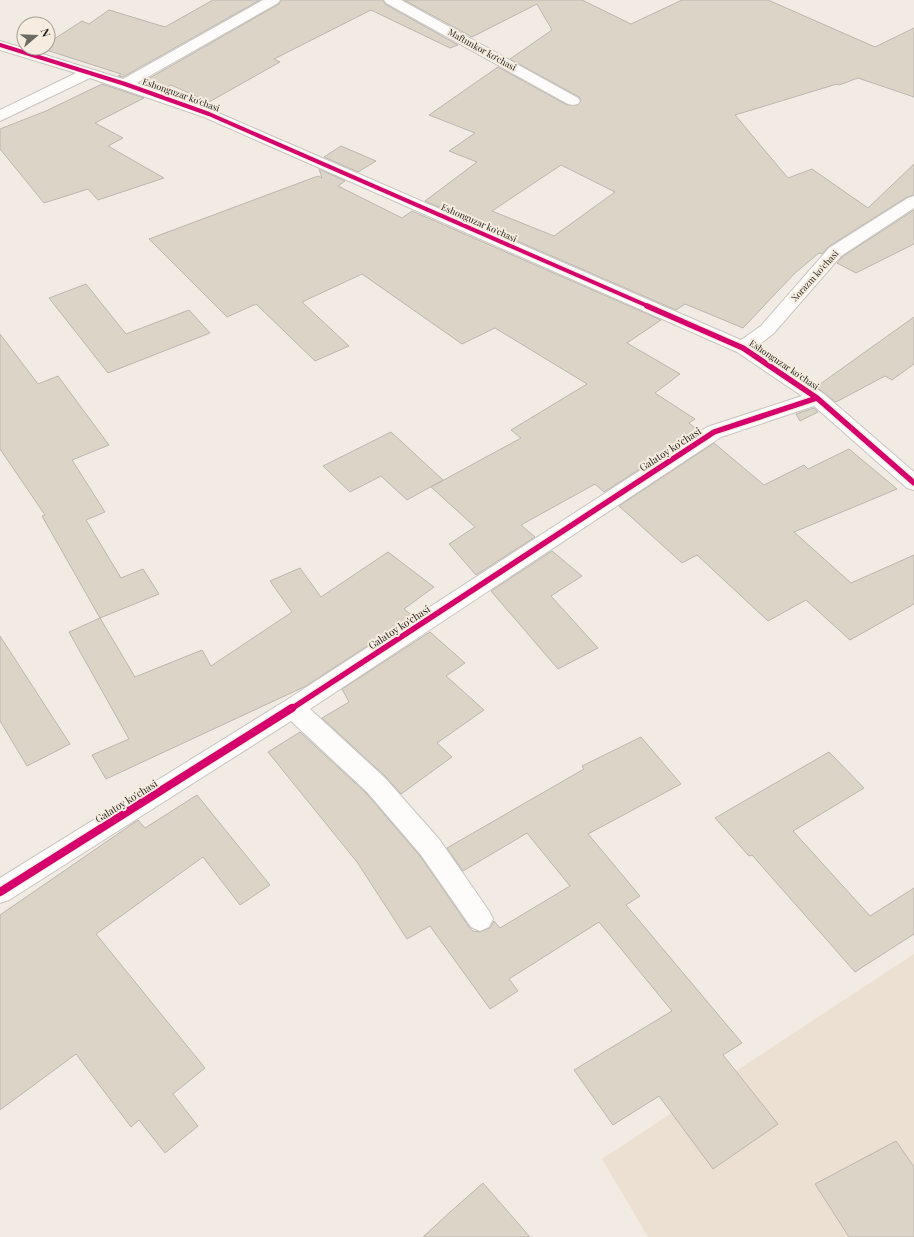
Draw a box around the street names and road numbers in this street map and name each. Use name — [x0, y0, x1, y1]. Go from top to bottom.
street label: Maftunkor koʻchasi — [446, 25, 519, 73]
street label: Eshonguzar ko'chasi — [141, 75, 222, 114]
street label: Eshonguzar ko'chasi — [440, 200, 519, 244]
street label: Xorazm ko'chasi — [788, 247, 841, 303]
street label: Eshonguzar ko'chasi — [747, 336, 822, 392]
street label: Galatoy ko'chasi — [636, 424, 704, 474]
street label: Galatoy ko'chasi — [365, 602, 433, 652]
street label: Galatoy ko'chasi — [92, 776, 160, 826]

